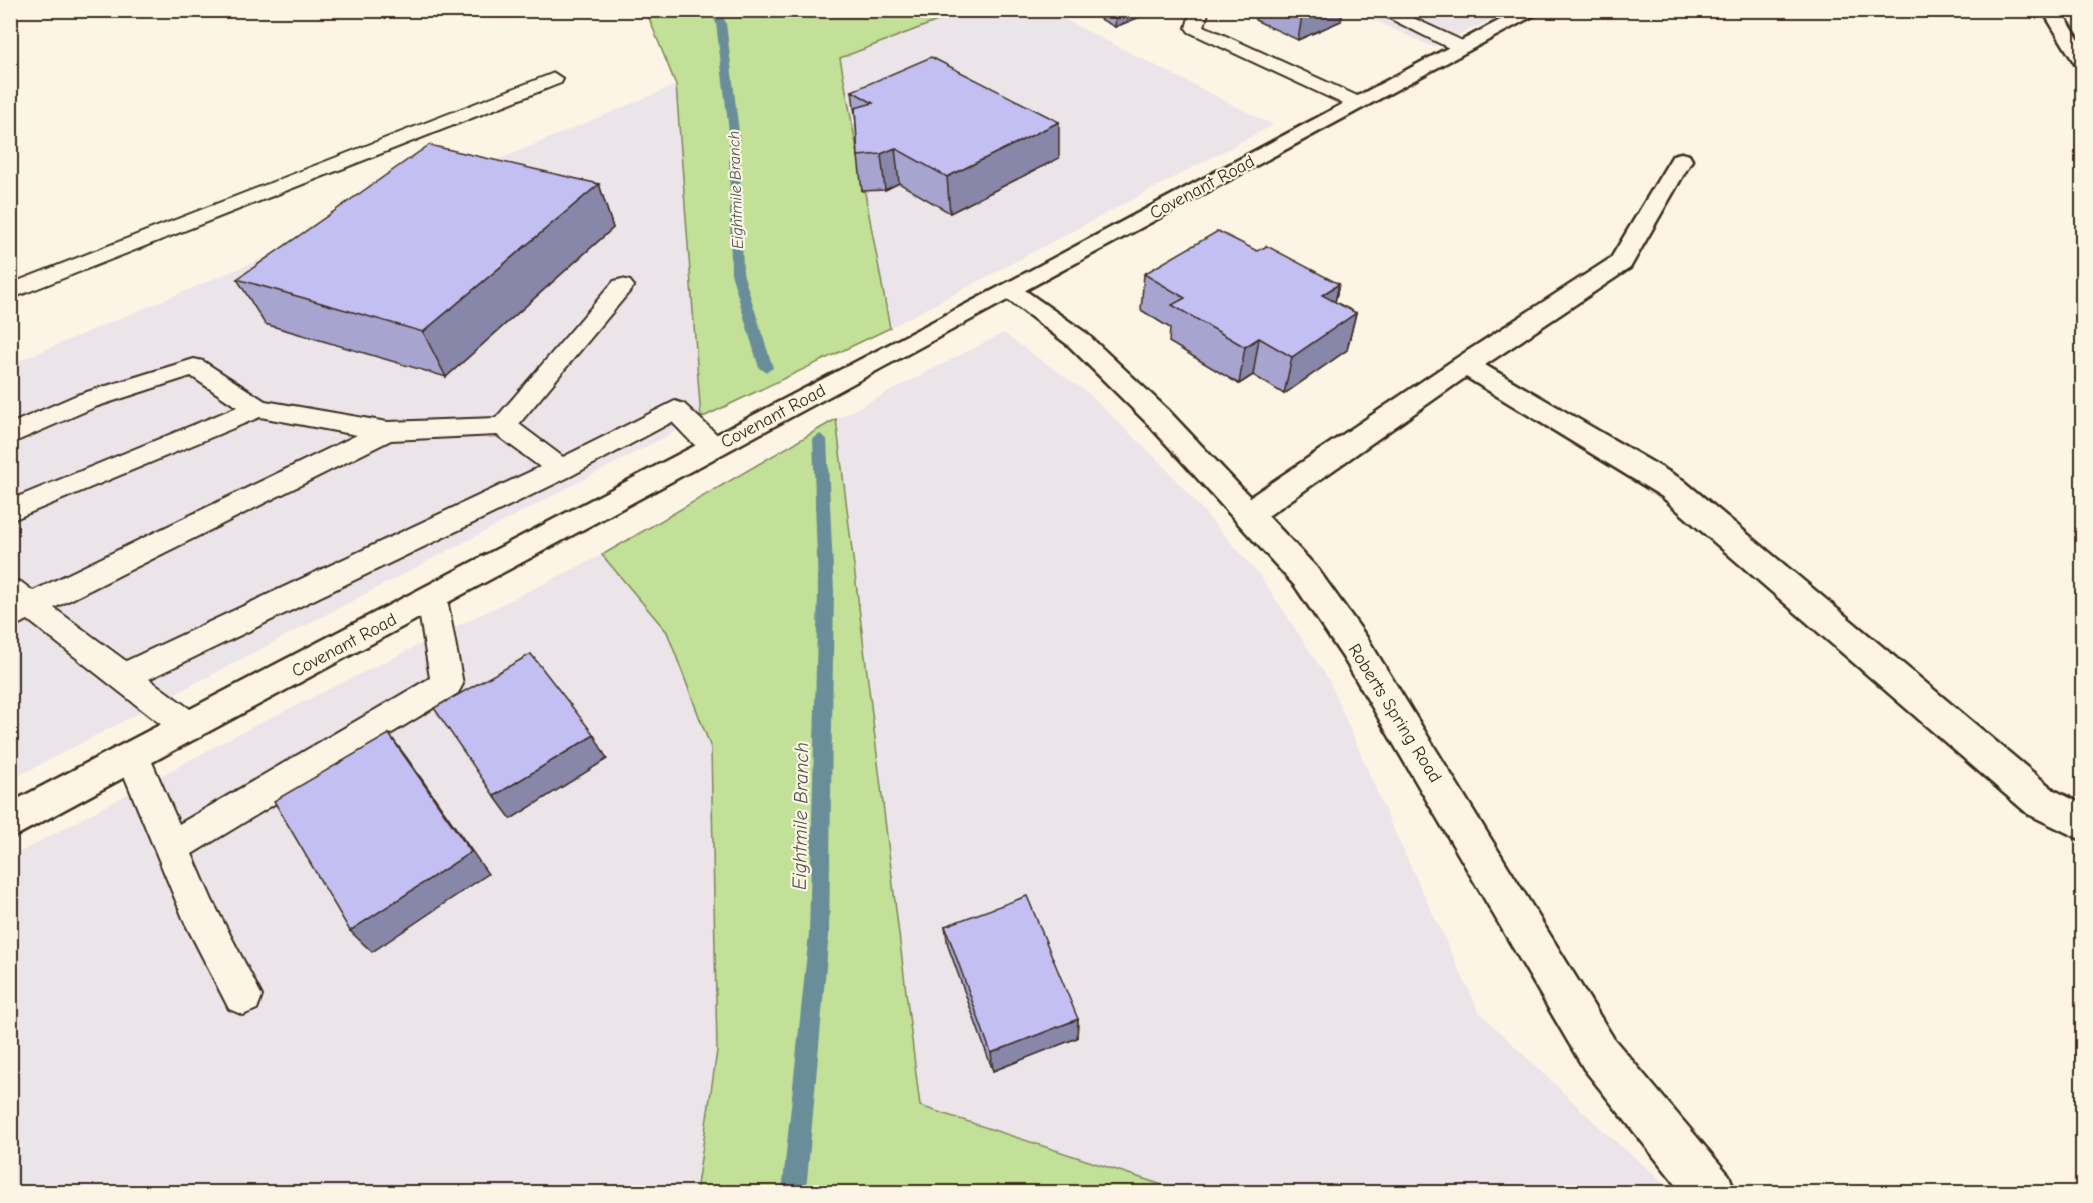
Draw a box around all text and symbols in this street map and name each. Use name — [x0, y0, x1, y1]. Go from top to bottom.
water label: Eightmile Branch — [725, 131, 747, 249]
street label: Covenant Road — [1146, 151, 1258, 224]
street label: Covenant Road — [717, 380, 829, 453]
street label: Covenant Road — [288, 609, 400, 682]
street label: Roberts Spring Road — [1343, 640, 1446, 786]
water label: Eightmile Branch — [788, 742, 813, 890]

